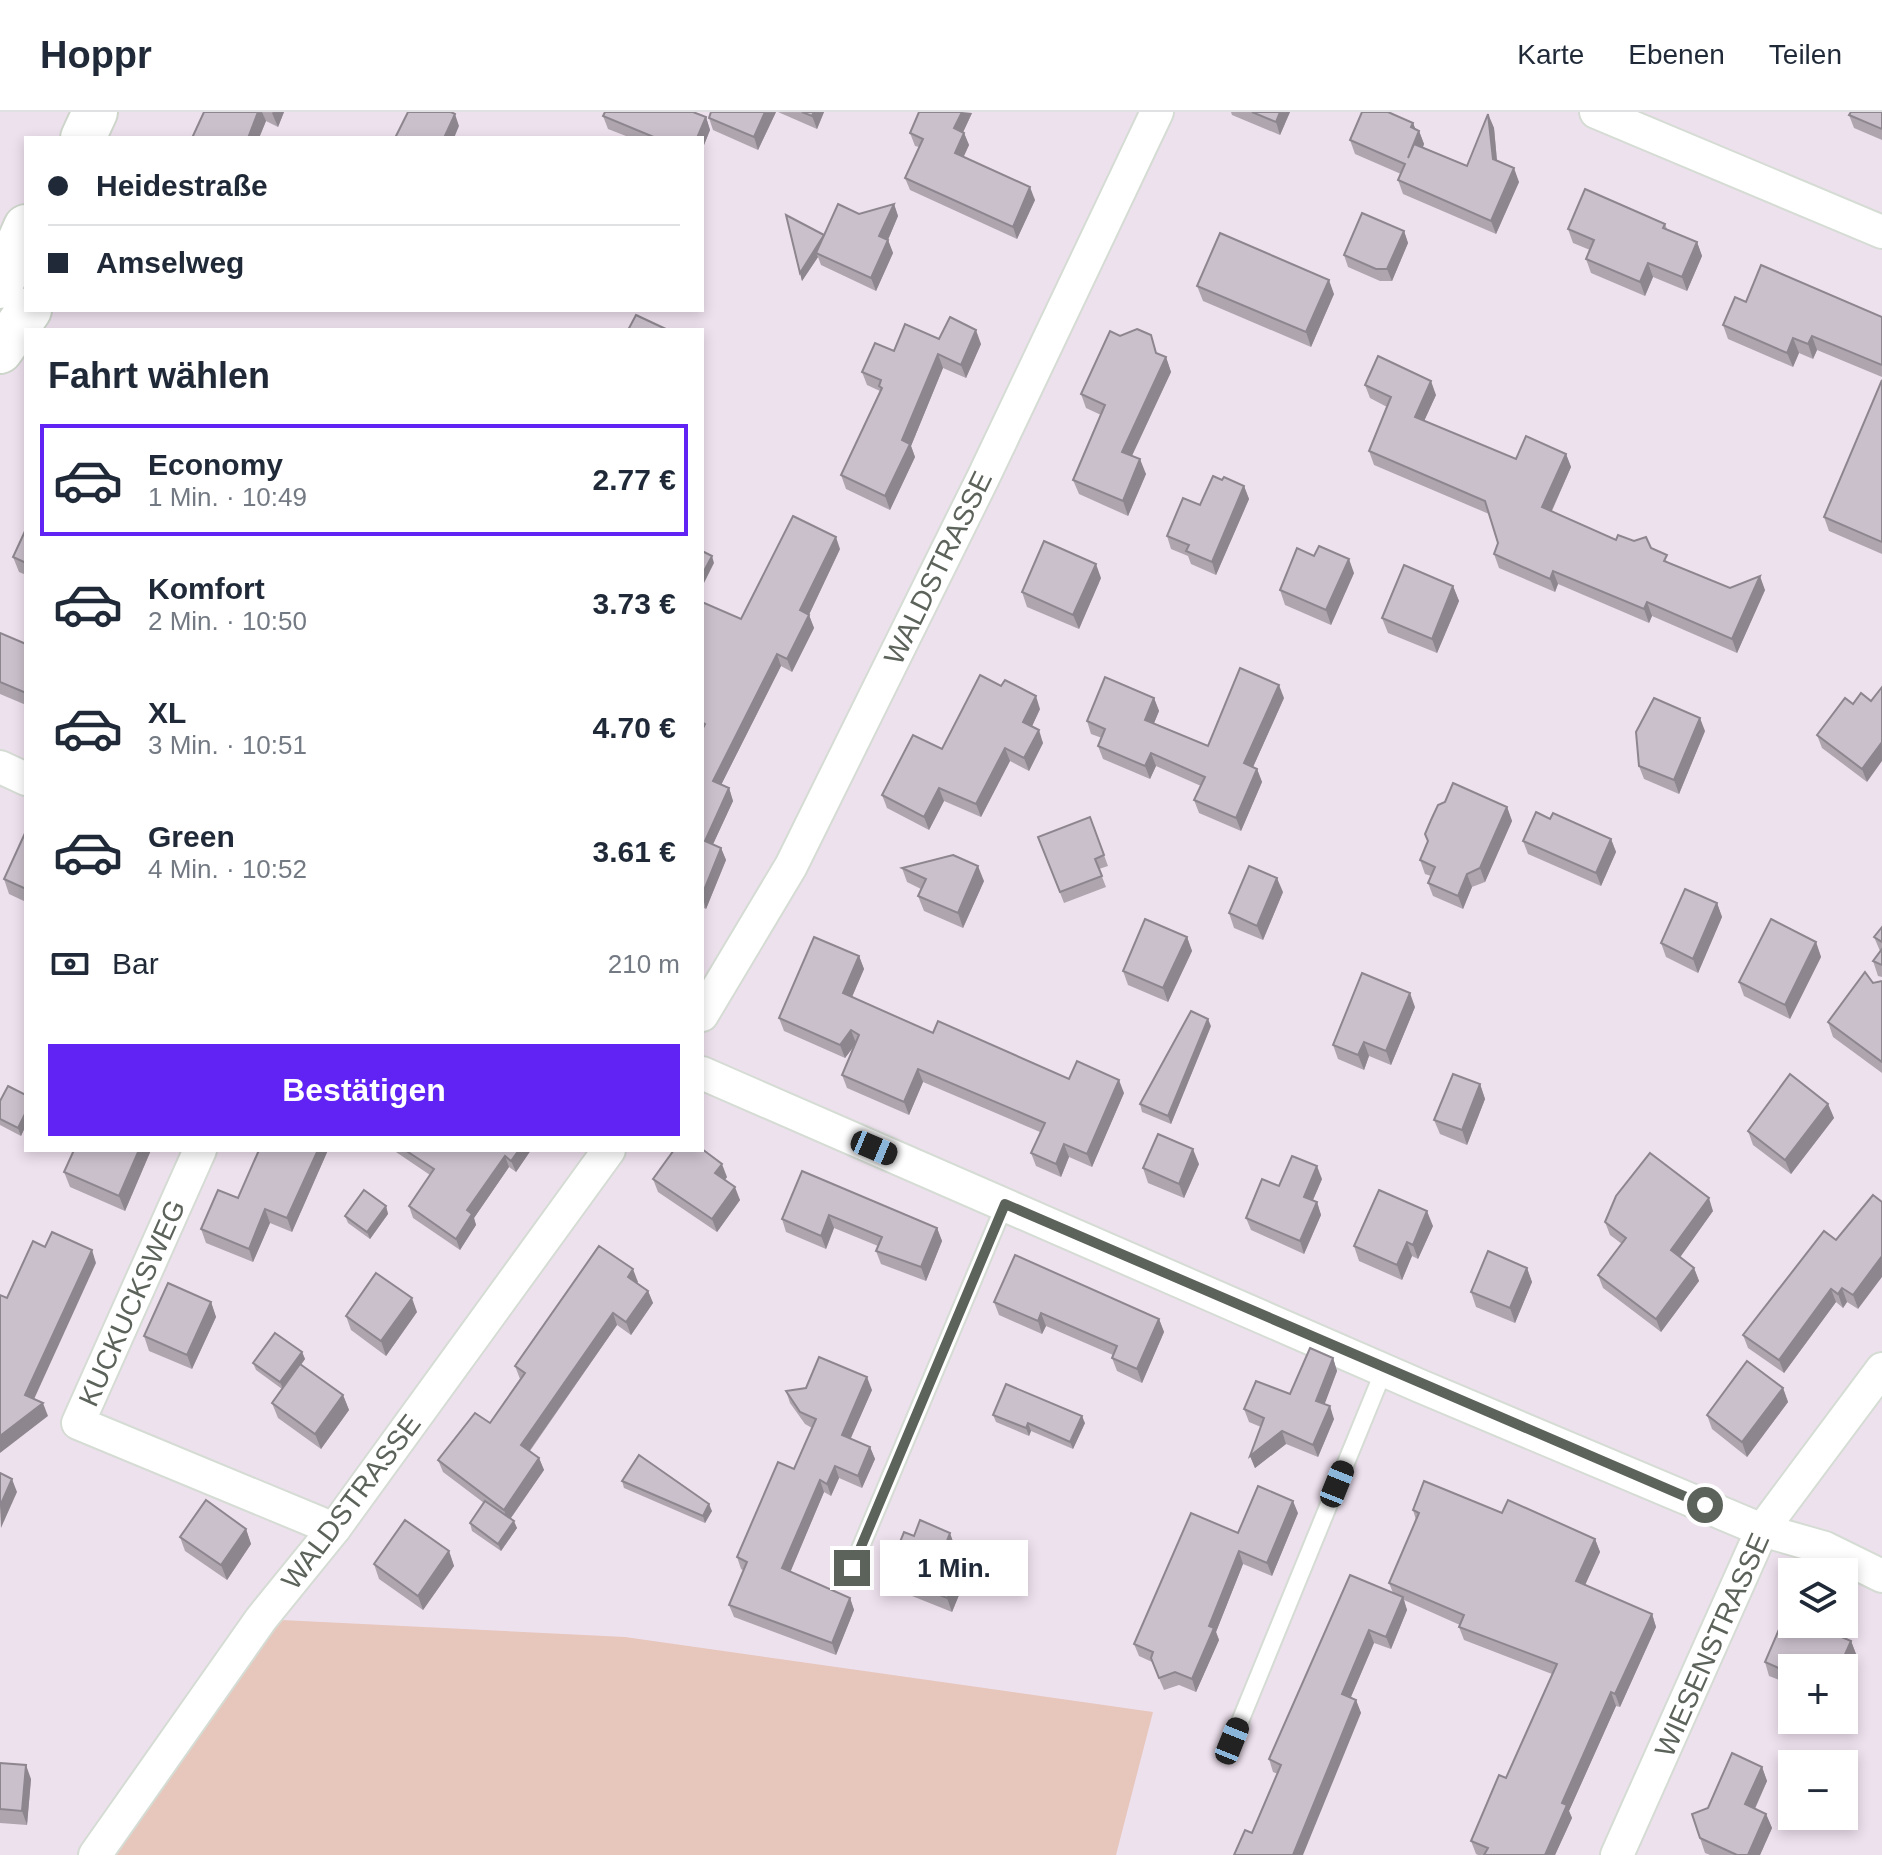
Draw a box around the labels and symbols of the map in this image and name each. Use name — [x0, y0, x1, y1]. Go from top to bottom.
street label: WALDSTRASSE — [878, 467, 998, 669]
car — [847, 1128, 901, 1168]
street label: KUCKUCKSWEG — [73, 1195, 191, 1411]
street label: WALDSTRASSE — [275, 1409, 427, 1595]
car — [1317, 1457, 1357, 1511]
route start — [1687, 1487, 1723, 1523]
street label: WIESENSTRASSE — [1649, 1529, 1775, 1761]
callout: 1 Min. — [880, 1540, 1028, 1596]
route end — [834, 1550, 870, 1586]
car — [1212, 1714, 1252, 1768]

